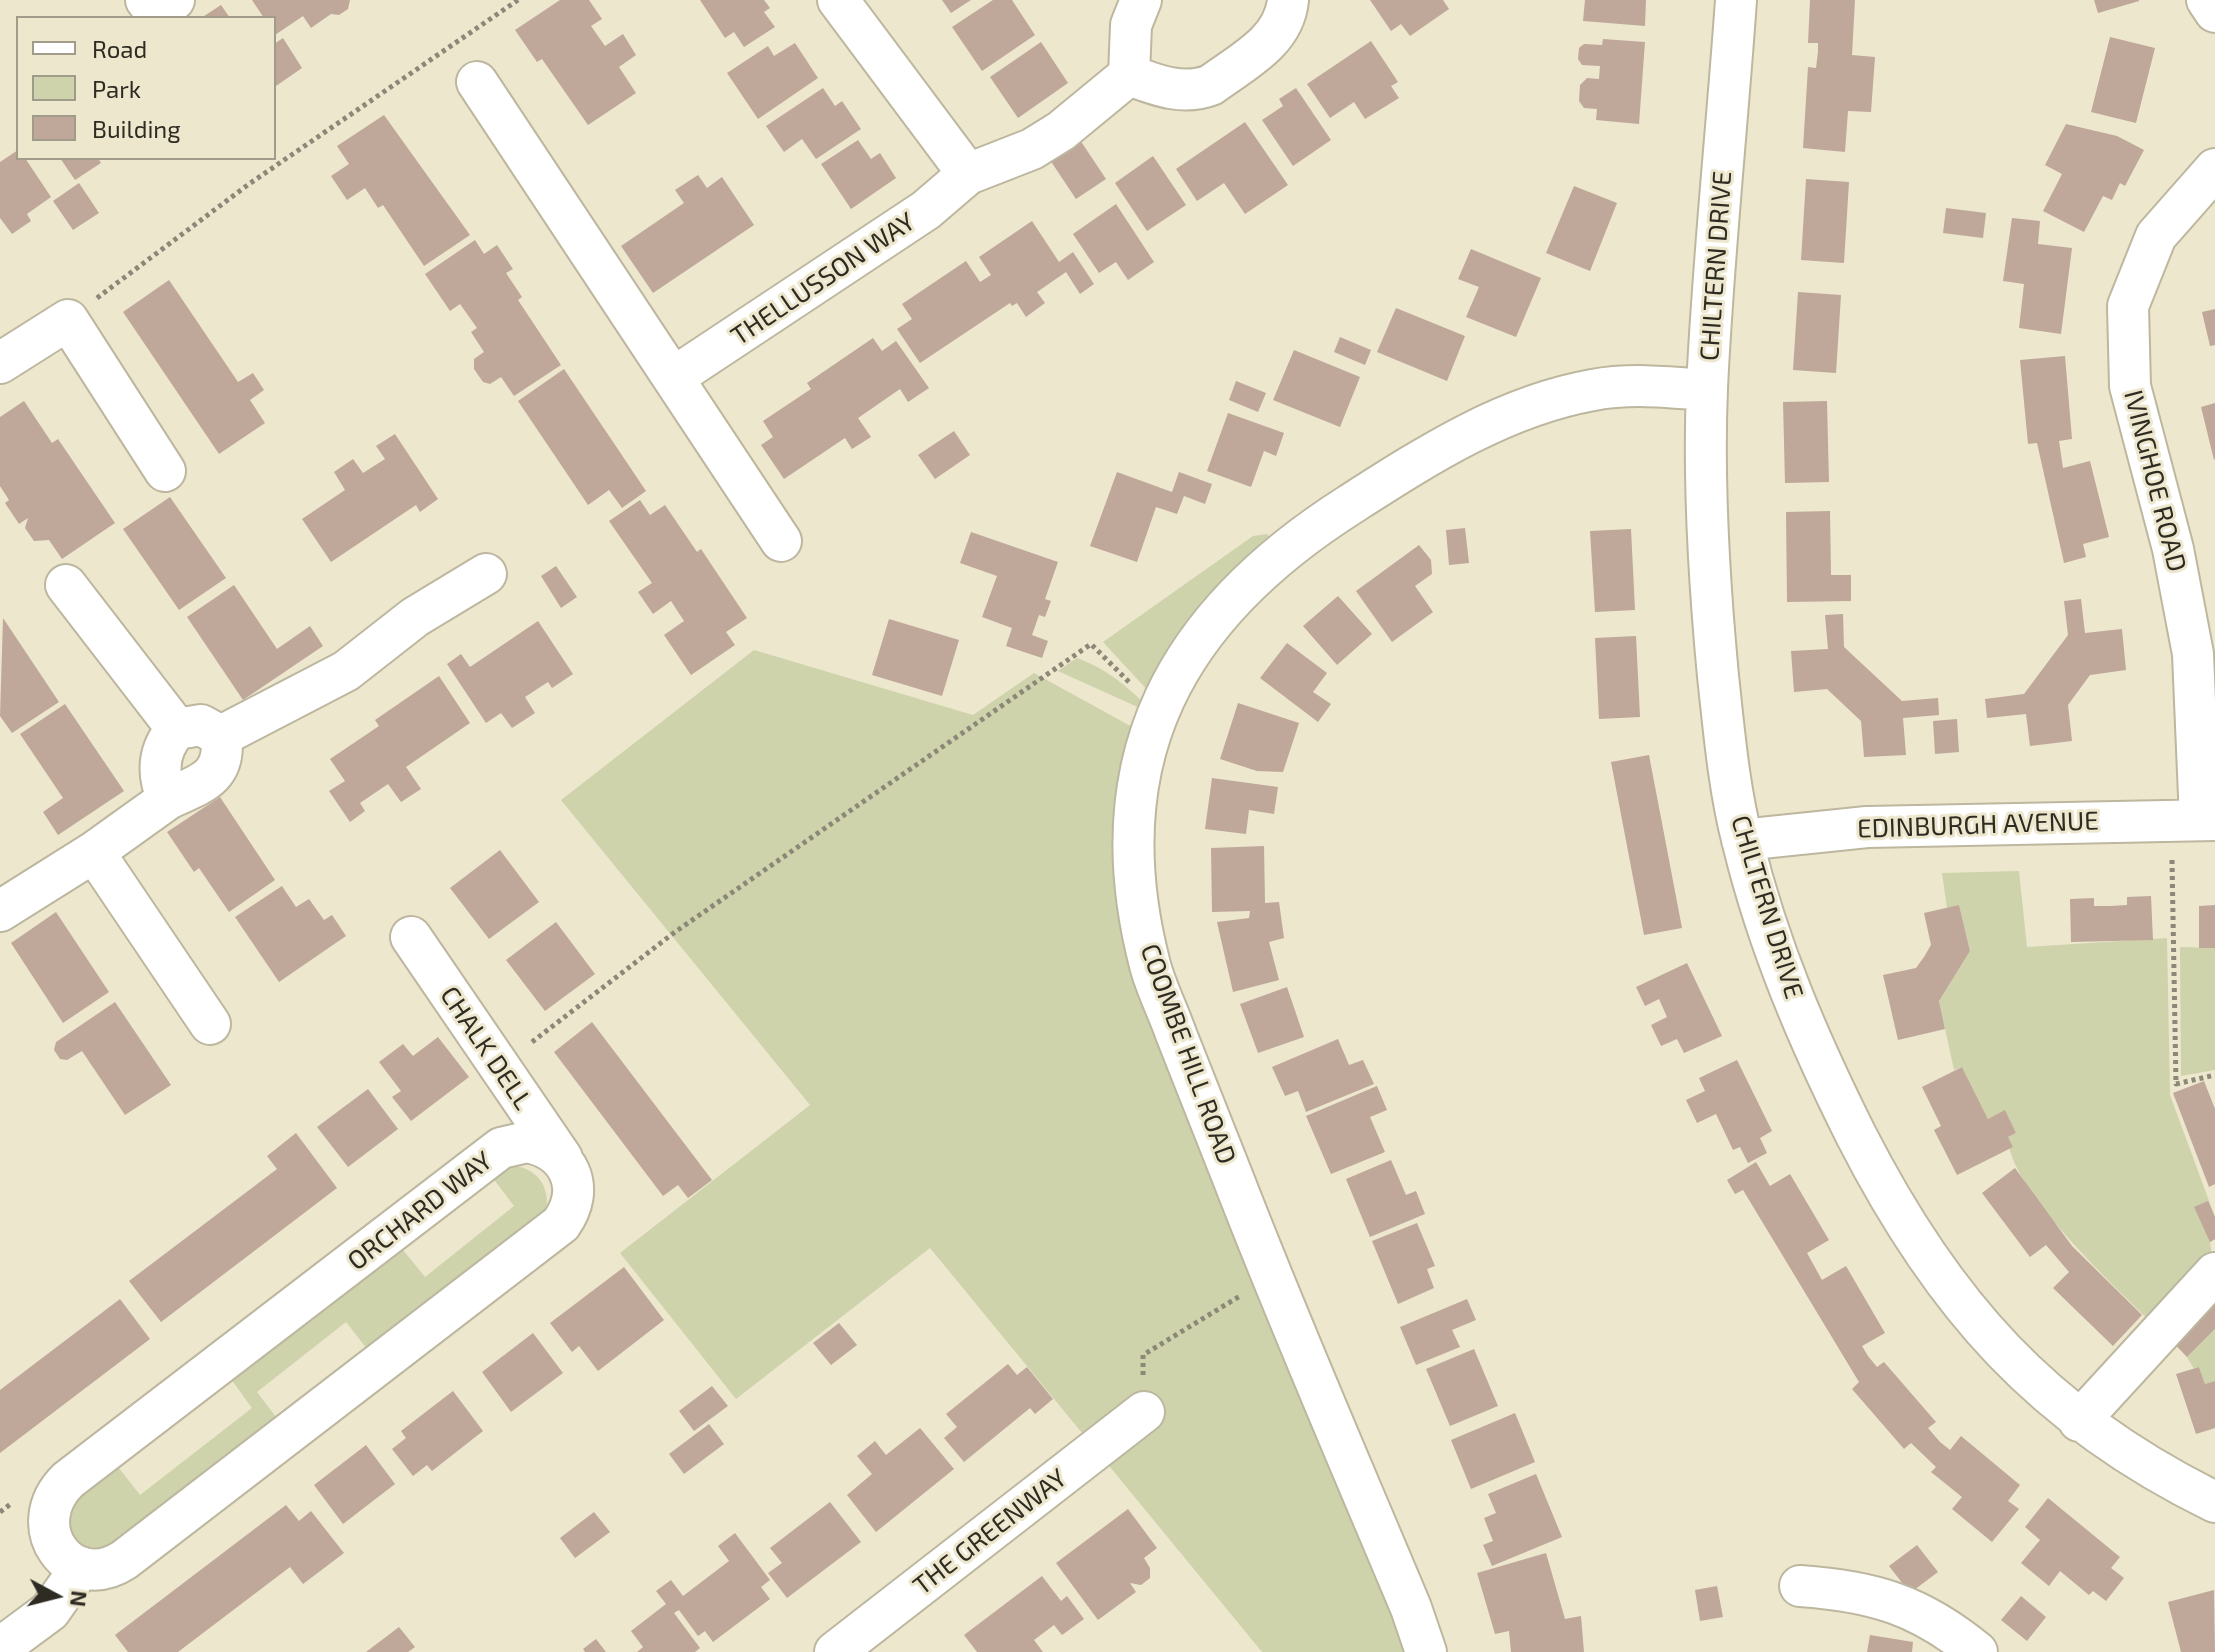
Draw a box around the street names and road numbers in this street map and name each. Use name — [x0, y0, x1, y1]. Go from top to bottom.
street label: CHILTERN DRIVE — [1694, 170, 1738, 362]
street label: THELLUSSON WAY — [725, 206, 921, 352]
street label: IVINGHOE ROAD — [2117, 387, 2193, 575]
street label: EDINBURGH AVENUE — [1857, 805, 2099, 845]
street label: CHILTERN DRIVE — [1724, 812, 1810, 1002]
street label: COOMBE HILL ROAD — [1134, 940, 1242, 1168]
street label: CHALK DELL — [434, 981, 538, 1115]
street label: ORCHARD WAY — [342, 1145, 498, 1277]
street label: THE GREENWAY — [907, 1462, 1073, 1602]

